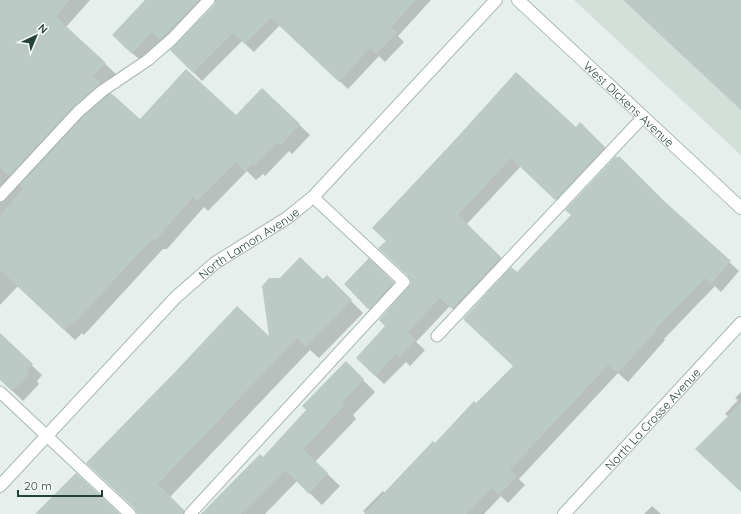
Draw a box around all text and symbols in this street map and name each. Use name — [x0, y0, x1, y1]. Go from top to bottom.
north arrow — [16, 16, 56, 56]
text: N — [35, 21, 51, 37]
street label: West Dickens Avenue — [581, 58, 678, 150]
street label: North Lamon Avenue — [195, 204, 302, 282]
street label: North La Crosse Avenue — [601, 364, 703, 473]
scale bar — [18, 472, 102, 498]
text: 20 m — [24, 478, 52, 493]

